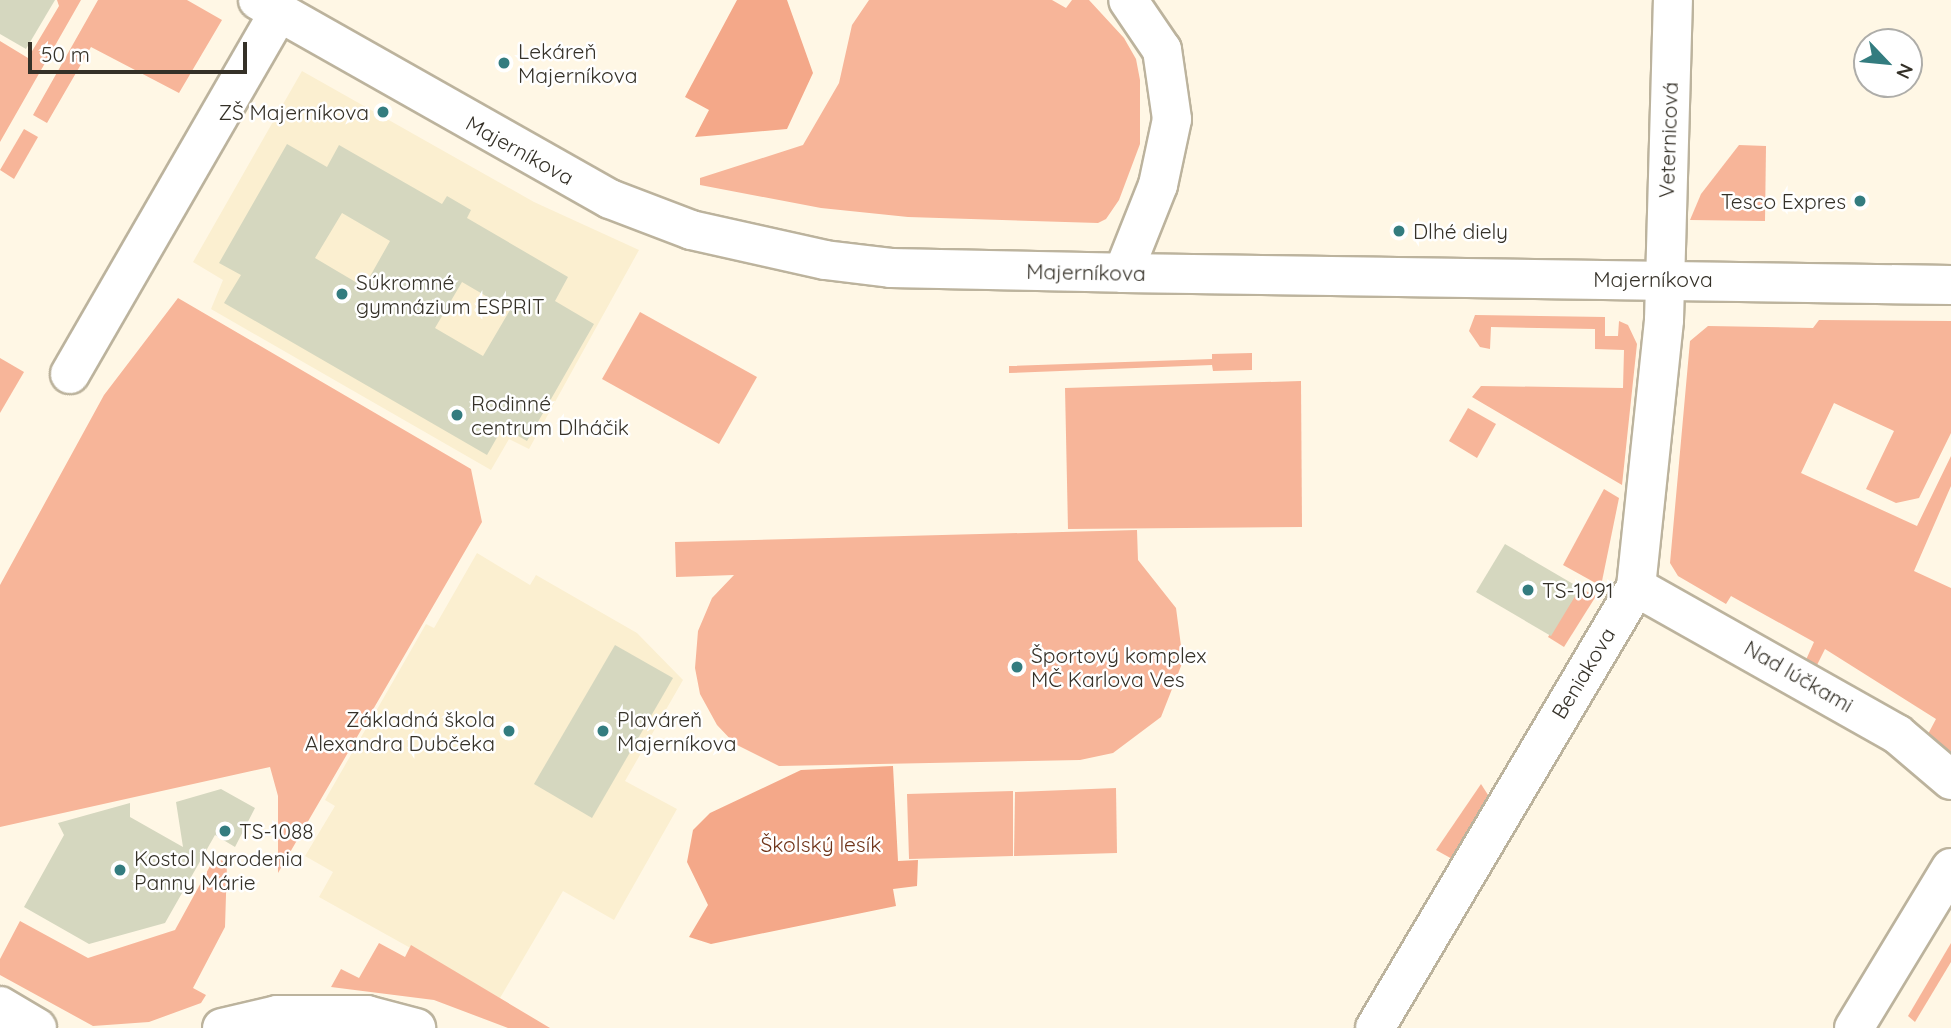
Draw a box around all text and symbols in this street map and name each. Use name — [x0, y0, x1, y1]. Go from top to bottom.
scale bar — [32, 28, 250, 72]
north arrow — [1853, 28, 1923, 98]
place label: Lekáreň Majerníkova — [518, 38, 637, 88]
text: 50 m — [41, 41, 90, 67]
marker: Lekáreň Majerníkova — [496, 55, 512, 71]
text: N — [1891, 60, 1919, 83]
street label: Veternicová — [1653, 81, 1683, 199]
place label: ZŠ Majerníkova — [218, 99, 369, 125]
marker: ZŠ Majerníkova — [375, 104, 391, 120]
street label: Majerníkova — [462, 110, 578, 190]
place label: Tesco Expres — [1721, 188, 1846, 214]
marker: Tesco Expres — [1852, 193, 1868, 209]
place label: Dlhé diely — [1413, 218, 1508, 244]
marker: Dlhé diely — [1391, 223, 1407, 239]
street label: Majerníkova — [1026, 258, 1146, 286]
street label: Majerníkova — [1593, 266, 1713, 292]
place label: Súkromné gymnázium ESPRIT — [356, 269, 545, 319]
marker: Súkromné gymnázium ESPRIT — [334, 286, 350, 302]
place label: Rodinné centrum Dlháčik — [471, 390, 629, 440]
marker: Rodinné centrum Dlháčik — [449, 407, 465, 423]
place label: TS-1091 — [1542, 577, 1614, 603]
marker: TS-1091 — [1520, 582, 1536, 598]
street label: Beniakova — [1546, 623, 1620, 723]
street label: Nad lúčkami — [1740, 635, 1858, 717]
place label: Športový komplex MČ Karlova Ves — [1031, 642, 1206, 692]
marker: Športový komplex MČ Karlova Ves — [1009, 659, 1025, 675]
place label: Základná škola Alexandra Dubčeka — [305, 706, 495, 756]
place label: Plaváreň Majerníkova — [617, 706, 736, 756]
marker: Základná škola Alexandra Dubčeka — [501, 723, 517, 739]
marker: Plaváreň Majerníkova — [595, 723, 611, 739]
place label: TS-1088 — [239, 818, 314, 844]
marker: TS-1088 — [217, 823, 233, 839]
park label: Školský lesík — [761, 831, 881, 857]
place label: Kostol Narodenia Panny Márie — [134, 845, 303, 895]
marker: Kostol Narodenia Panny Márie — [112, 862, 128, 878]

